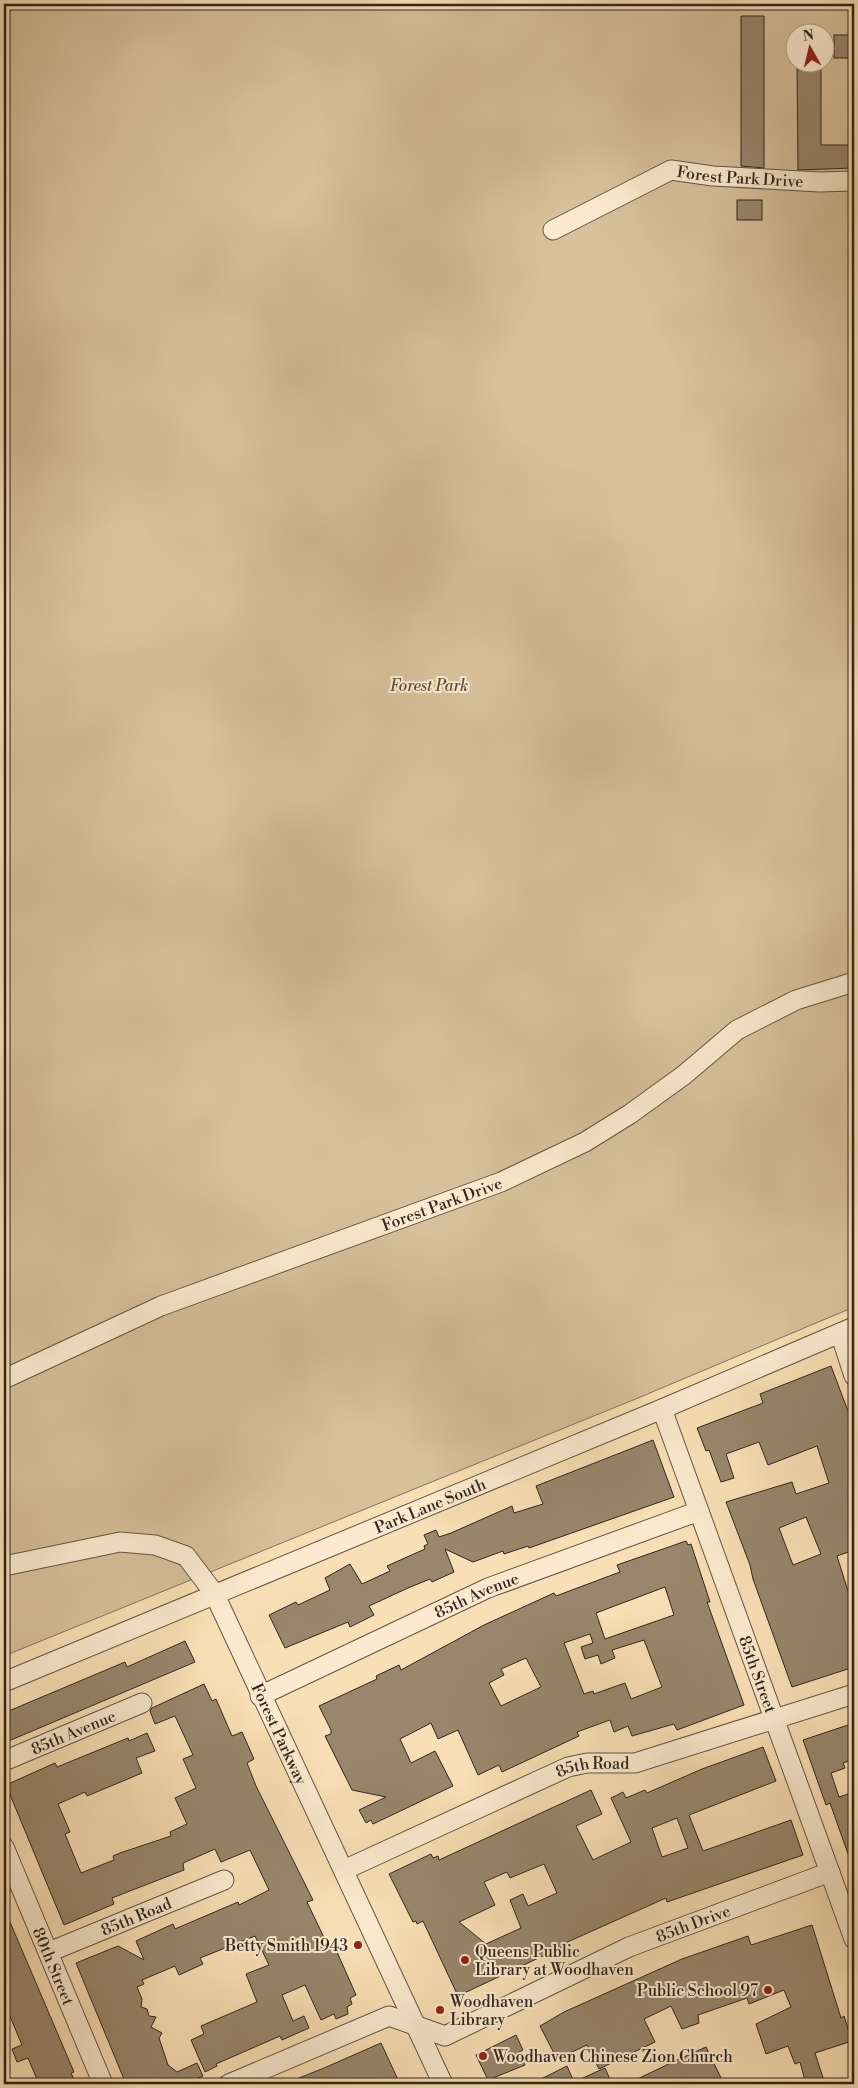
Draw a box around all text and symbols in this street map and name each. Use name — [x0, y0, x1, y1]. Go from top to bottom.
north arrow — [786, 22, 836, 72]
text: N — [802, 26, 815, 46]
street label: Forest Park Drive — [676, 162, 804, 192]
park label: Forest Park — [390, 676, 468, 696]
street label: Forest Park Drive — [379, 1173, 505, 1236]
street label: Park Lane South — [371, 1474, 489, 1538]
street label: 85th Avenue — [431, 1569, 522, 1623]
street label: 85th Street — [734, 1633, 780, 1716]
street label: Forest Parkway — [246, 1680, 311, 1788]
street label: 85th Avenue — [28, 1706, 119, 1760]
street label: 85th Road — [553, 1754, 629, 1782]
street label: 85th Road — [98, 1894, 175, 1941]
street label: 85th Drive — [653, 1901, 733, 1947]
street label: 80th Street — [28, 1924, 78, 2009]
place label: Betty Smith 1943 — [224, 1936, 348, 1956]
marker: Betty Smith 1943 — [352, 1939, 364, 1951]
place label: Queens Public Library at Woodhaven — [475, 1942, 634, 1980]
marker: Queens Public Library at Woodhaven — [459, 1954, 471, 1966]
place label: Public School 97 — [637, 1981, 758, 2001]
marker: Public School 97 — [762, 1984, 774, 1996]
place label: Woodhaven Library — [449, 1992, 534, 2030]
marker: Woodhaven Library — [434, 2004, 446, 2016]
place label: Woodhaven Chinese Zion Church — [492, 2047, 733, 2067]
marker: Woodhaven Chinese Zion Church — [477, 2050, 489, 2062]

